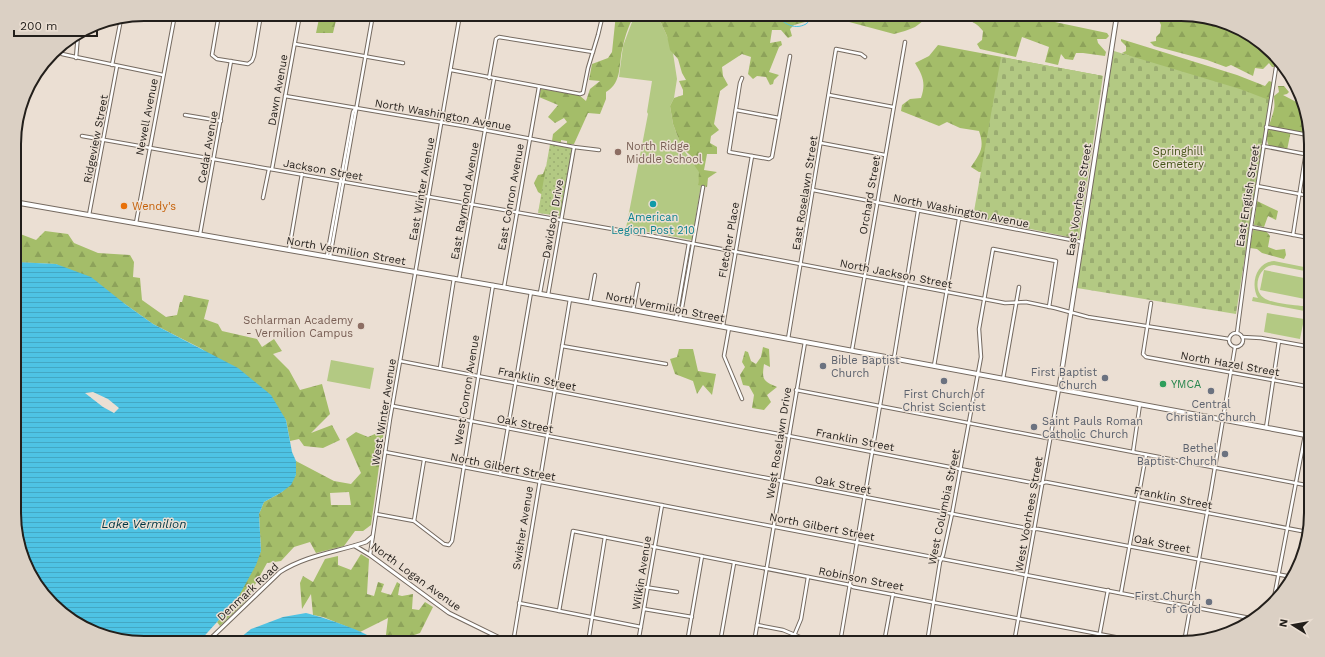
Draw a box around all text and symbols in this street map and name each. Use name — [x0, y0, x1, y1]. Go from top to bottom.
scale bar — [14, 12, 97, 38]
text: 200 m — [20, 19, 57, 33]
street label: Dawn Avenue — [265, 53, 291, 127]
street label: Newell Avenue — [133, 77, 161, 157]
street label: Ridgeview Street — [81, 93, 111, 184]
street label: North Washington Avenue — [374, 97, 512, 133]
street label: Cedar Avenue — [195, 110, 221, 184]
street label: East Roselawn Street — [790, 135, 821, 251]
street label: East Winter Avenue — [407, 136, 437, 242]
place label: North Ridge Middle School — [626, 140, 703, 166]
street label: East Raymond Avenue — [448, 141, 482, 261]
street label: East Conron Avenue — [495, 143, 527, 251]
street label: East Voorhees Street — [1064, 143, 1094, 257]
street label: East English Street — [1234, 144, 1263, 248]
park label: Springhill Cemetery — [1152, 145, 1204, 171]
marker: North Ridge Middle School — [613, 147, 623, 157]
street label: Orchard Street — [857, 154, 883, 235]
street label: Jackson Street — [282, 157, 364, 183]
street label: Davidson Drive — [540, 179, 566, 259]
street label: North Washington Avenue — [892, 191, 1030, 231]
marker: American Legion Post 210 — [648, 199, 658, 209]
place label: Wendy's — [132, 200, 176, 213]
marker: Wendy's — [119, 201, 129, 211]
street label: Fletcher Place — [716, 201, 742, 279]
place label: American Legion Post 210 — [611, 211, 695, 237]
street label: North Vermilion Street — [285, 234, 407, 268]
street label: North Jackson Street — [839, 257, 954, 291]
street label: North Vermilion Street — [604, 289, 726, 325]
place label: Schlarman Academy - Vermilion Campus — [243, 314, 353, 340]
marker: Schlarman Academy - Vermilion Campus — [356, 321, 366, 331]
street label: West Conron Avenue — [452, 334, 482, 446]
street label: North Hazel Street — [1180, 349, 1281, 379]
place label: Bible Baptist Church — [831, 354, 900, 380]
street label: West Winter Avenue — [369, 358, 399, 466]
marker: Bible Baptist Church — [818, 361, 828, 371]
street label: Franklin Street — [497, 364, 578, 394]
place label: First Baptist Church — [1031, 366, 1097, 392]
marker: First Baptist Church — [1100, 373, 1110, 383]
marker: First Church of Christ Scientist — [939, 376, 949, 386]
place label: YMCA — [1171, 378, 1201, 391]
marker: YMCA — [1158, 379, 1168, 389]
street label: West Roselawn Drive — [764, 386, 794, 500]
marker: Central Christian Church — [1206, 386, 1216, 396]
place label: First Church of Christ Scientist — [902, 388, 986, 414]
place label: Central Christian Church — [1166, 398, 1256, 424]
street label: Oak Street — [496, 412, 555, 436]
place label: Saint Pauls Roman Catholic Church — [1042, 415, 1143, 441]
marker: Saint Pauls Roman Catholic Church — [1029, 422, 1039, 432]
street label: Franklin Street — [815, 426, 896, 454]
place label: Bethel Baptist Church — [1137, 442, 1218, 468]
street label: West Columbia Street — [925, 447, 963, 566]
marker: Bethel Baptist Church — [1220, 449, 1230, 459]
street label: North Gilbert Street — [449, 450, 557, 484]
street label: West Voorhees Street — [1012, 455, 1046, 573]
street label: Oak Street — [814, 473, 873, 497]
street label: Franklin Street — [1133, 484, 1214, 512]
street label: Swisher Avenue — [510, 485, 536, 571]
street label: North Gilbert Street — [768, 510, 876, 544]
water label: Lake Vermilion — [102, 517, 186, 531]
street label: Oak Street — [1133, 532, 1192, 556]
street label: Wilkin Avenue — [630, 535, 654, 611]
street label: North Logan Avenue — [368, 540, 464, 614]
street label: Denmark Road — [215, 560, 281, 624]
street label: Robinson Street — [817, 564, 905, 594]
place label: First Church of God — [1135, 590, 1201, 616]
marker: First Church of God — [1204, 597, 1214, 607]
north arrow — [1273, 605, 1313, 645]
text: N — [1277, 618, 1291, 628]

